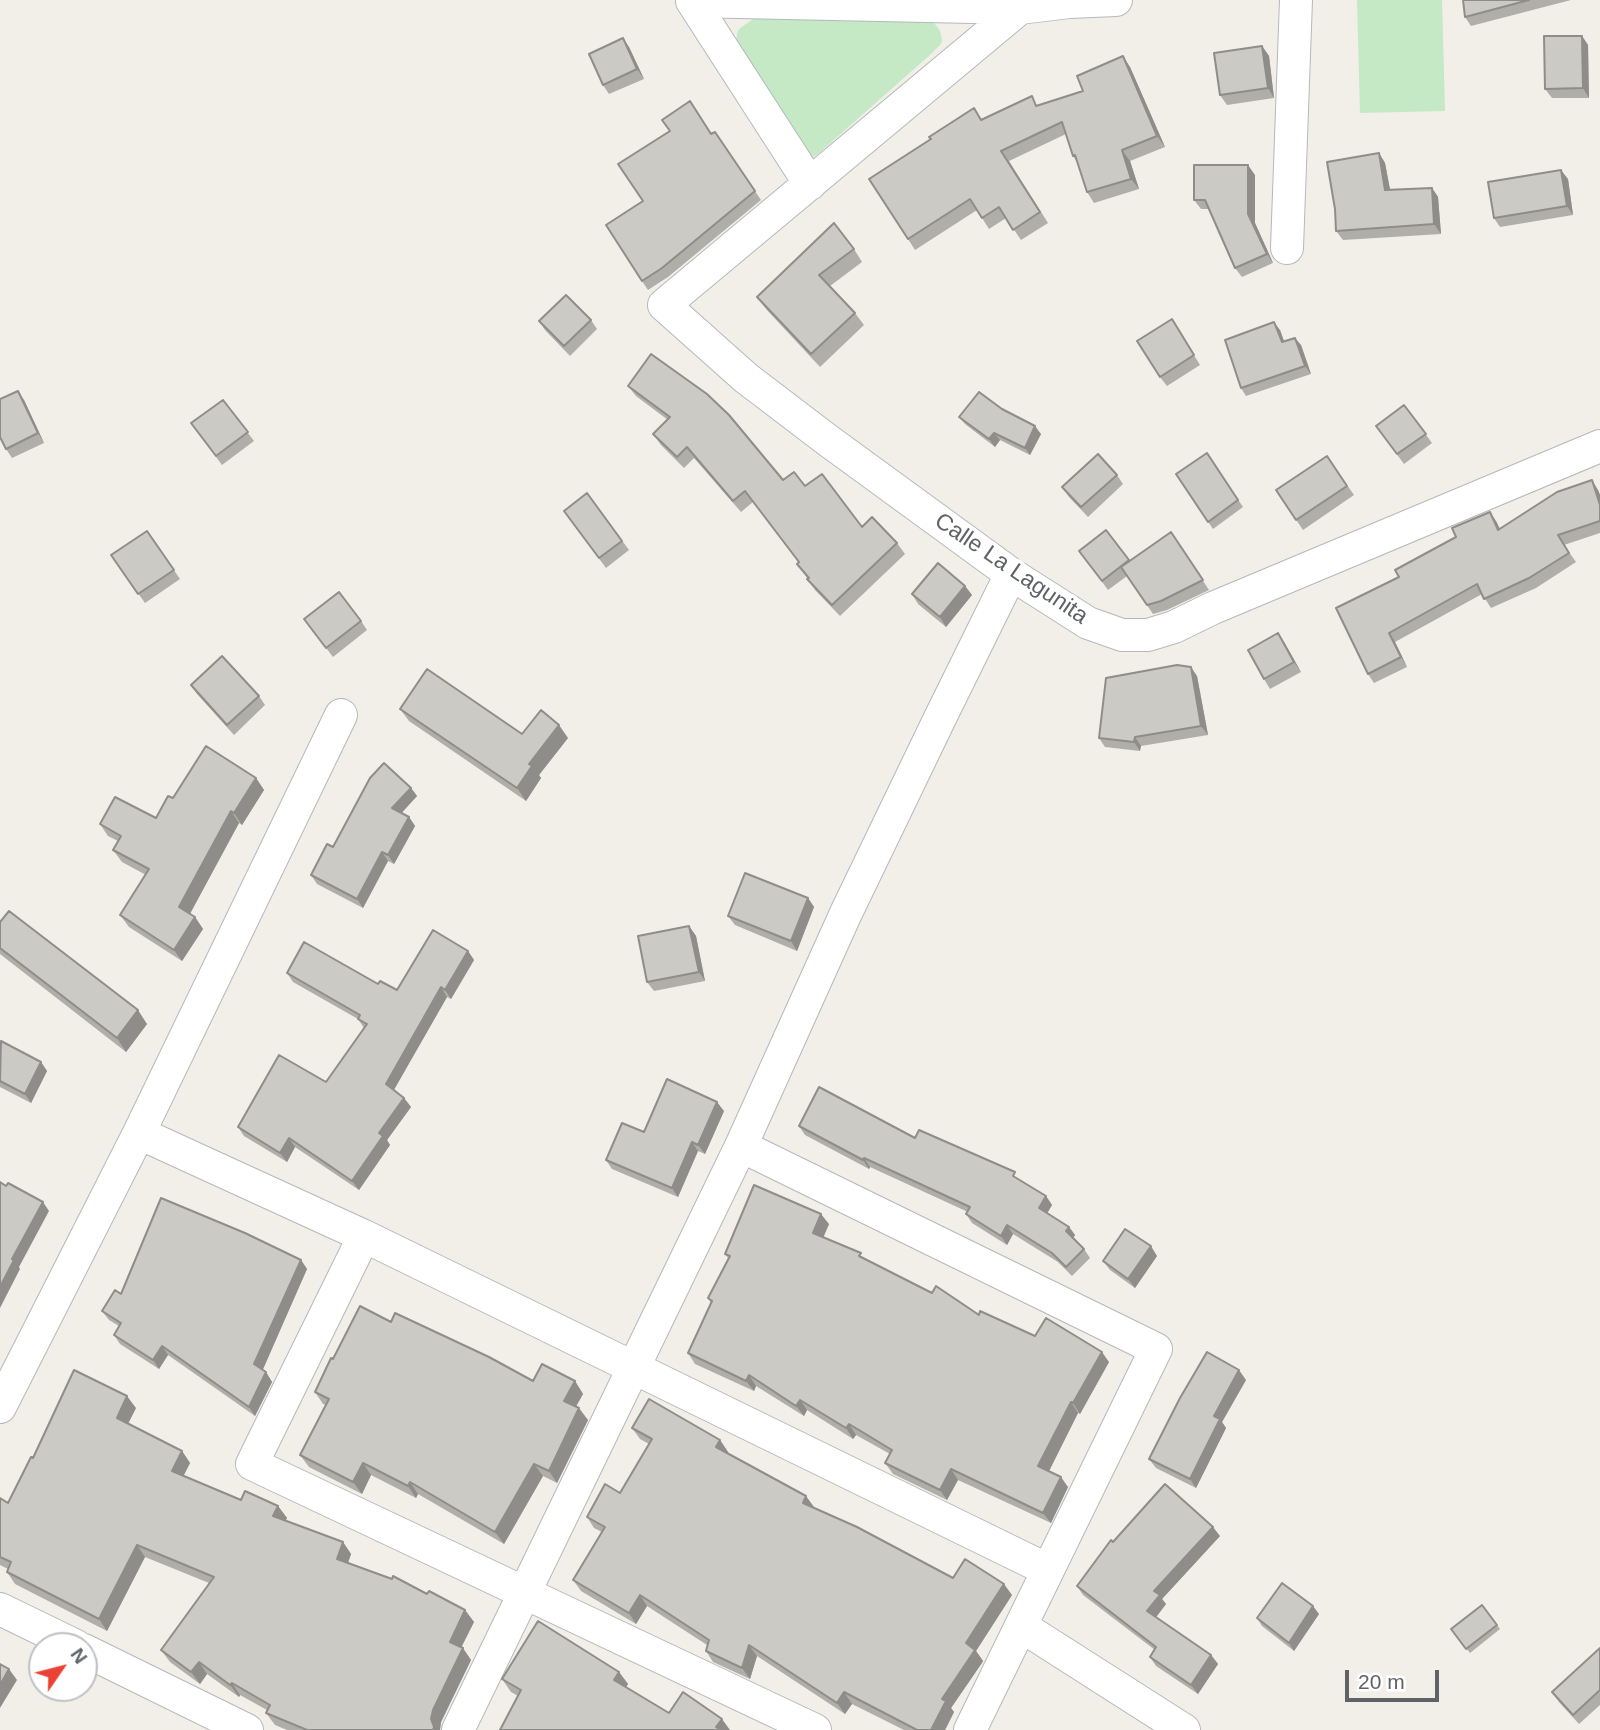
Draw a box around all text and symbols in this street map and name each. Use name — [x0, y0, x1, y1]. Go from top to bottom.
street label: Calle La Lagunita — [929, 508, 1093, 630]
north arrow — [28, 1632, 98, 1702]
text: N — [66, 1644, 92, 1667]
scale bar — [1348, 1656, 1442, 1700]
text: 20 m — [1358, 1670, 1405, 1693]

